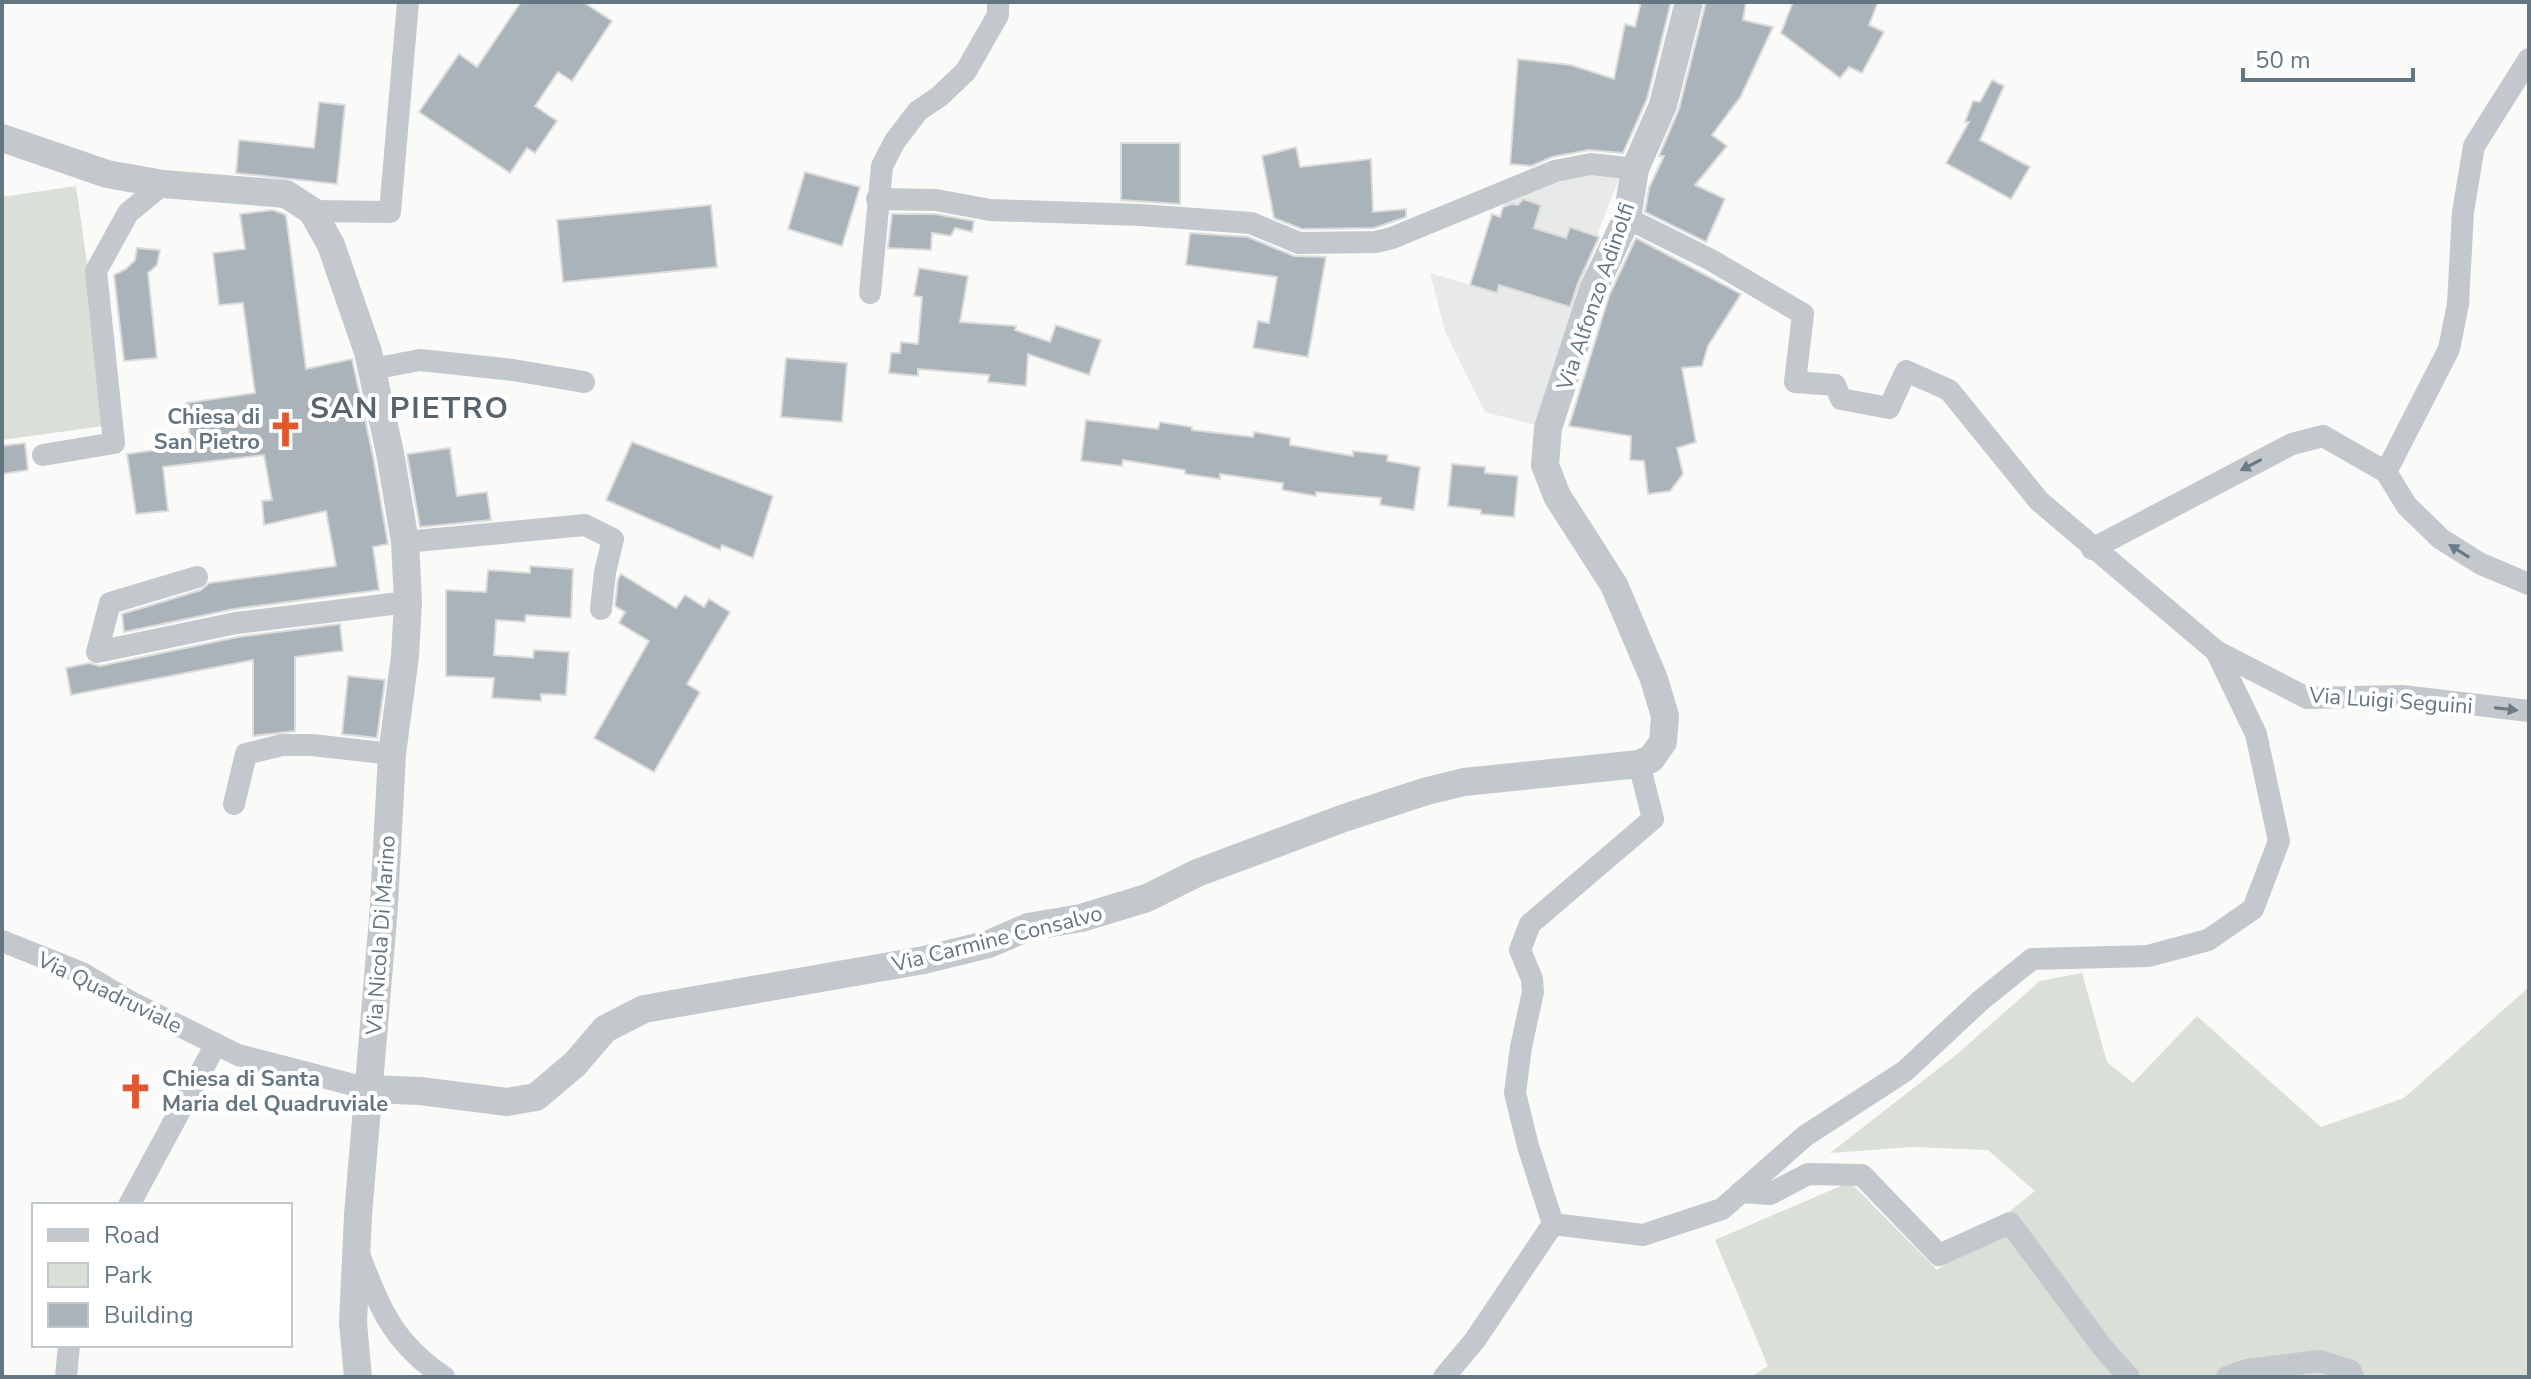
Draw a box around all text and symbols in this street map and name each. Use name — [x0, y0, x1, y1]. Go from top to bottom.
scale bar — [2243, 32, 2413, 82]
text: 50 m — [2255, 44, 2311, 76]
street label: Via Alfonzo Adinolfi — [1549, 198, 1642, 395]
district label: SAN PIETRO — [310, 388, 510, 429]
place label: Chiesa di San Pietro — [154, 402, 260, 457]
church icon: Chiesa di San Pietro — [267, 410, 305, 448]
one-way arrow — [2239, 459, 2262, 472]
one-way arrow — [2448, 544, 2470, 558]
street label: Via Luigi Seguini — [2307, 680, 2474, 722]
one-way arrow — [2494, 702, 2519, 715]
street label: Via Nicola Di Marino — [359, 834, 403, 1037]
street label: Via Carmine Consalvo — [888, 898, 1106, 980]
street label: Via Quadruviale — [31, 944, 187, 1041]
place label: Chiesa di Santa Maria del Quadruviale — [162, 1064, 388, 1119]
church icon: Chiesa di Santa Maria del Quadruviale — [117, 1072, 155, 1110]
legend — [32, 1203, 292, 1347]
text: Road — [104, 1219, 160, 1251]
text: Park — [104, 1259, 153, 1291]
text: Building — [104, 1299, 194, 1331]

